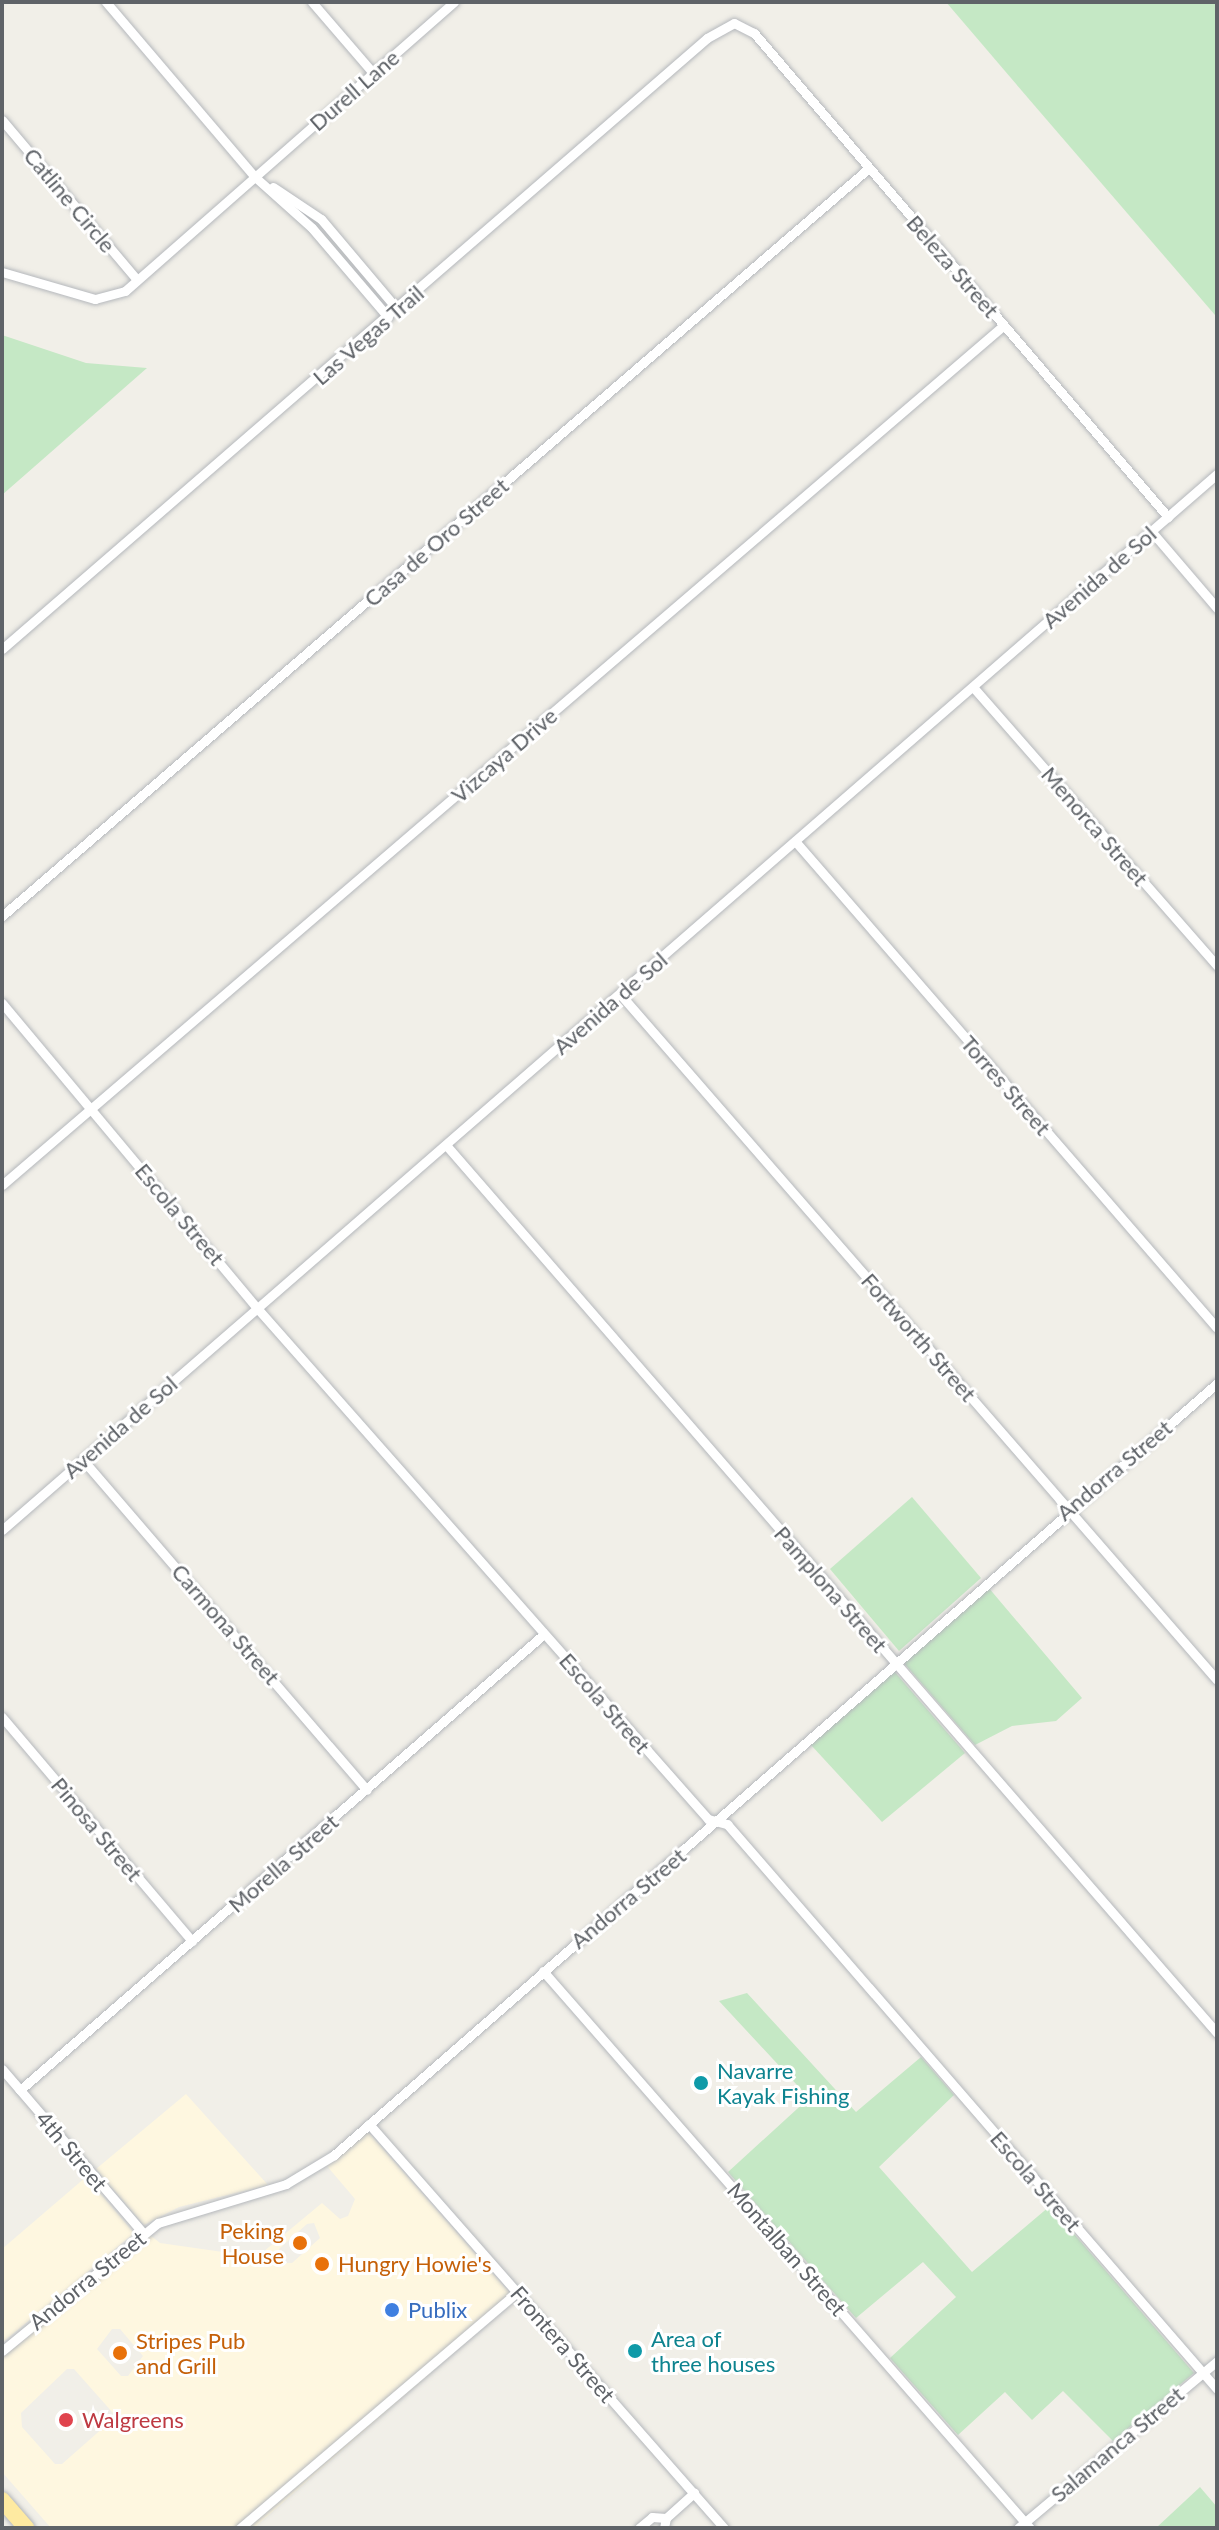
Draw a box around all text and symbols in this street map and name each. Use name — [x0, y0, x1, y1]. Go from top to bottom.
street label: Durell Lane — [304, 44, 404, 136]
street label: Catline Circle — [19, 142, 121, 258]
street label: Beleza Street — [901, 209, 1005, 323]
street label: Las Vegas Trail — [307, 279, 429, 391]
street label: Casa de Oro Street — [359, 472, 513, 612]
street label: Avenida de Sol — [1037, 520, 1161, 634]
street label: Vizcaya Drive — [446, 702, 562, 808]
street label: Menorca Street — [1036, 761, 1154, 891]
street label: Avenida de Sol — [548, 946, 672, 1060]
street label: Torres Street — [956, 1030, 1056, 1140]
street label: Escola Street — [130, 1158, 230, 1270]
street label: Fortworth Street — [856, 1268, 982, 1406]
street label: Avenida de Sol — [58, 1370, 182, 1484]
street label: Andorra Street — [1051, 1414, 1177, 1526]
street label: Pamplona Street — [769, 1520, 893, 1658]
street label: Carmona Street — [167, 1558, 285, 1690]
street label: Escola Street — [554, 1647, 656, 1759]
street label: Pinosa Street — [46, 1772, 148, 1886]
street label: Morella Street — [223, 1808, 343, 1918]
street label: Andorra Street — [565, 1842, 691, 1954]
place label: Navarre Kayak Fishing — [717, 2057, 850, 2108]
marker: Navarre Kayak Fishing — [692, 2074, 710, 2092]
street label: 4th Street — [31, 2106, 113, 2196]
street label: Escola Street — [985, 2125, 1087, 2237]
street label: Montalban Street — [722, 2177, 852, 2321]
place label: Peking House — [220, 2217, 284, 2268]
street label: Andorra Street — [23, 2225, 151, 2335]
marker: Peking House — [291, 2234, 309, 2252]
place label: Hungry Howie's — [338, 2251, 492, 2277]
marker: Hungry Howie's — [313, 2255, 331, 2273]
street label: Frontera Street — [505, 2280, 621, 2408]
place label: Publix — [408, 2297, 467, 2323]
marker: Publix — [383, 2301, 401, 2319]
place label: Area of three houses — [651, 2325, 775, 2376]
place label: Stripes Pub and Grill — [136, 2327, 245, 2378]
marker: Area of three houses — [626, 2342, 644, 2360]
marker: Stripes Pub and Grill — [111, 2344, 129, 2362]
street label: Salamanca Street — [1045, 2381, 1189, 2507]
place label: Walgreens — [82, 2407, 184, 2433]
marker: Walgreens — [57, 2411, 75, 2429]

